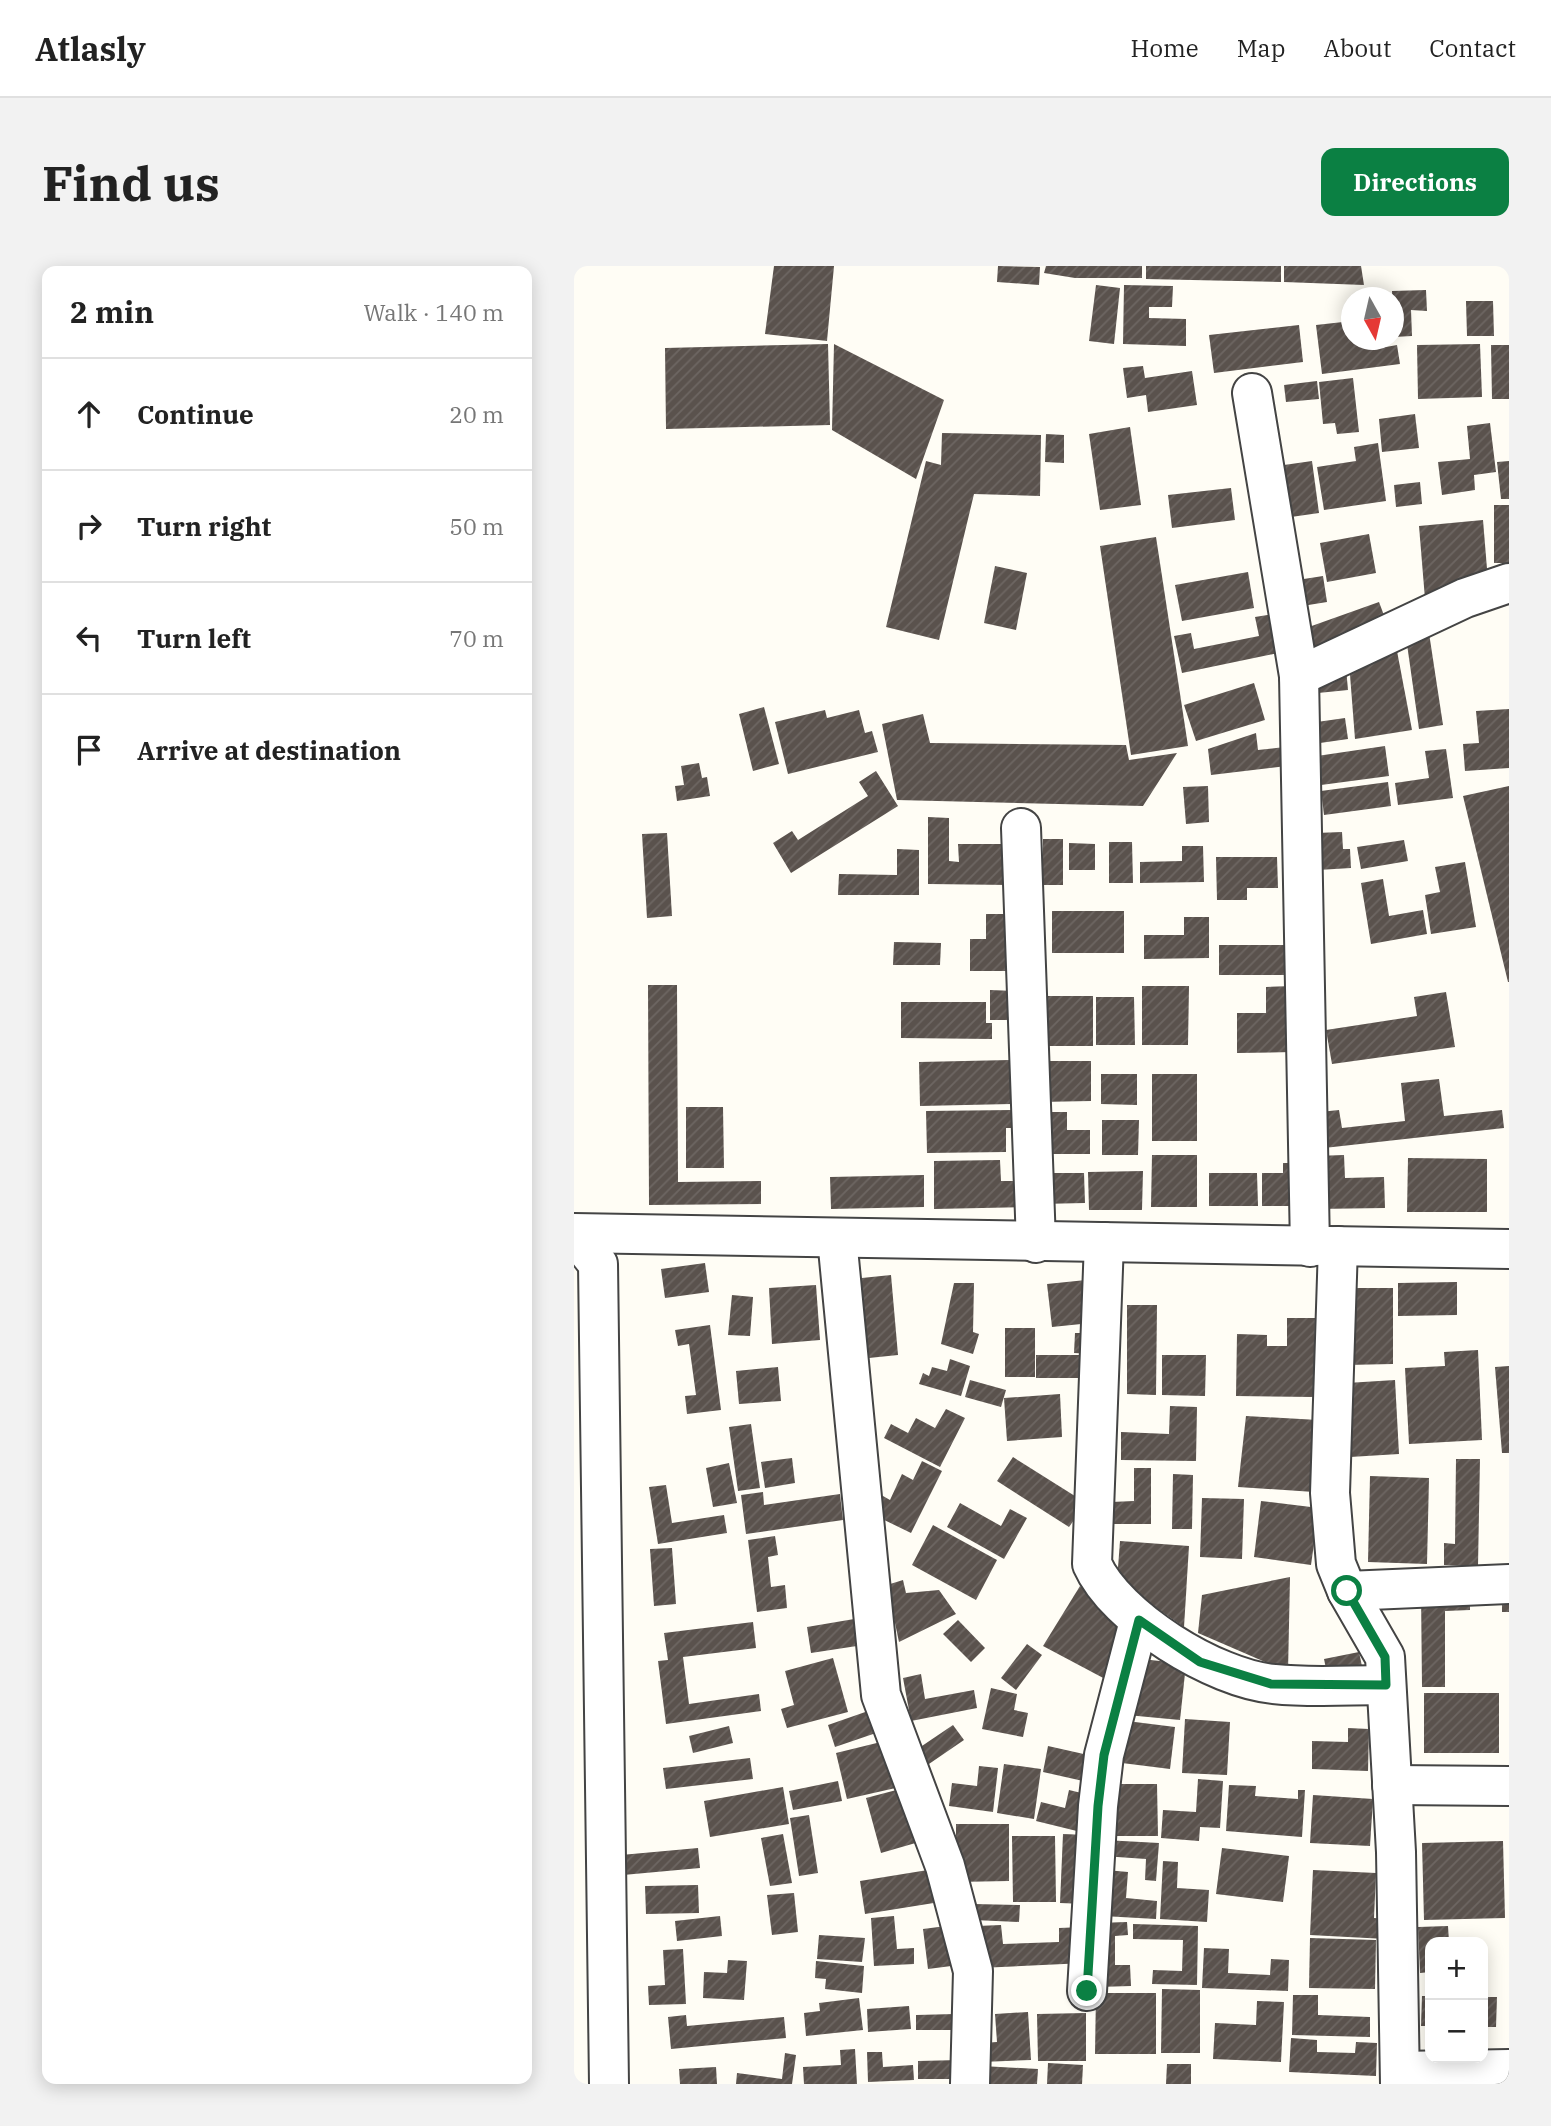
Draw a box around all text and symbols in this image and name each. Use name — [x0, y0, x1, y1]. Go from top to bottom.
text: Atlasly — [35, 27, 146, 70]
text: Home — [1131, 32, 1199, 64]
text: Map — [1237, 32, 1285, 64]
text: About — [1323, 32, 1391, 64]
text: Contact — [1429, 32, 1516, 64]
button: Directions — [1321, 148, 1509, 216]
text: Find us — [42, 151, 220, 214]
north arrow — [1341, 287, 1404, 350]
text: 2 min — [70, 292, 154, 331]
text: Walk · 140 m — [363, 297, 504, 327]
icon: ahead — [70, 395, 108, 433]
text: Continue — [137, 397, 254, 431]
text: 20 m — [449, 399, 504, 429]
icon: right — [70, 507, 108, 545]
text: Turn right — [137, 509, 271, 543]
text: 50 m — [449, 511, 504, 541]
icon: left — [70, 619, 108, 657]
text: Turn left — [137, 621, 251, 655]
text: 70 m — [449, 623, 504, 653]
icon: arrive — [70, 731, 108, 769]
text: Arrive at destination — [137, 733, 401, 767]
route start — [1331, 1575, 1362, 1606]
map controls — [1425, 1937, 1488, 2063]
button: + — [1425, 1937, 1488, 2000]
route end — [1071, 1975, 1102, 2006]
button: − — [1425, 2000, 1488, 2063]

